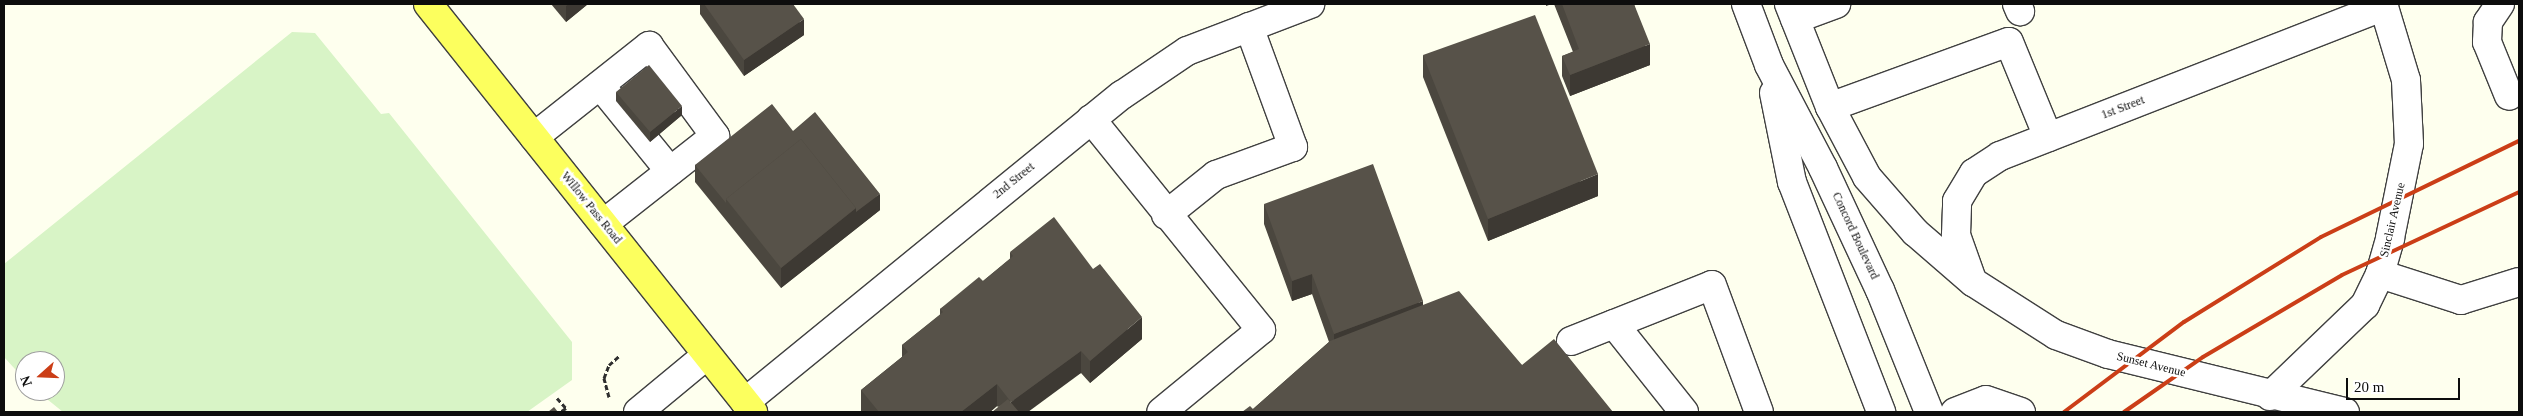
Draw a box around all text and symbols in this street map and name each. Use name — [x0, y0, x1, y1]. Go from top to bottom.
street label: 1st Street — [2099, 93, 2147, 123]
street label: 2nd Street — [990, 160, 1038, 202]
street label: Willow Pass Road — [558, 169, 624, 247]
street label: Sinclair Avenue — [2377, 181, 2409, 259]
street label: Concord Boulevard — [1829, 190, 1881, 282]
street label: Sunset Avenue — [2115, 349, 2187, 381]
north arrow — [15, 351, 65, 401]
scale bar — [2348, 368, 2462, 400]
text: N — [18, 374, 35, 388]
text: 20 m — [2354, 379, 2384, 395]

